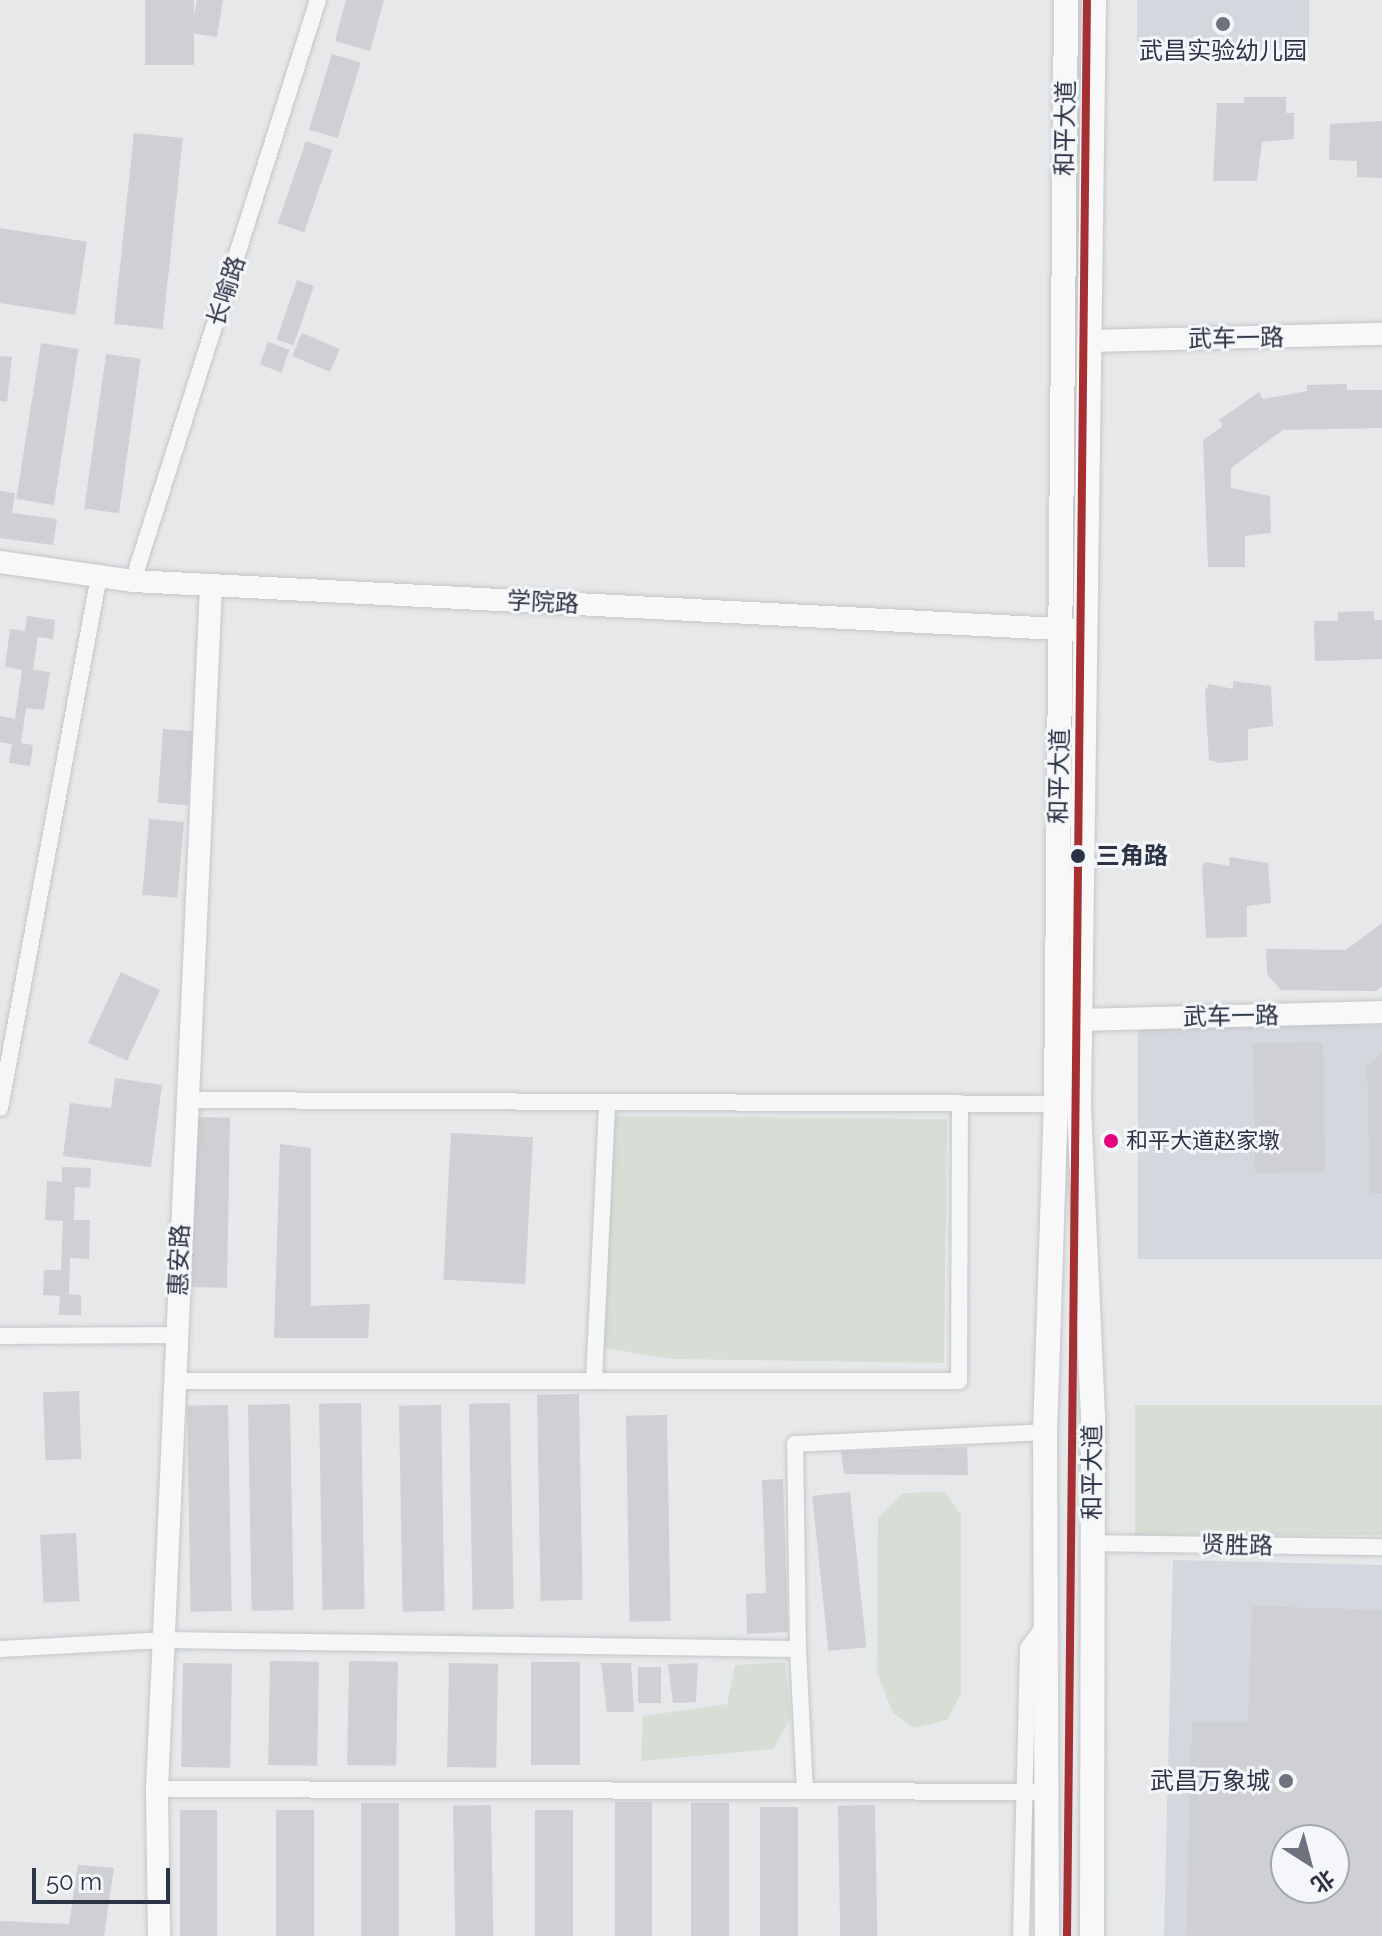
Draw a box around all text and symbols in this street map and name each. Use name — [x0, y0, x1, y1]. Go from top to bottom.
marker: 武昌实验幼儿园 — [1214, 15, 1232, 33]
place label: 武昌实验幼儿园 — [1139, 37, 1307, 65]
street label: 和平大道 — [1050, 80, 1080, 176]
street label: 长喻路 — [201, 252, 251, 330]
street label: 武车一路 — [1188, 323, 1284, 353]
street label: 学院路 — [506, 586, 580, 618]
street label: 和平大道 — [1044, 728, 1074, 824]
place label: 三角路 — [1096, 842, 1168, 870]
marker: 三角路 — [1067, 845, 1089, 867]
street label: 武车一路 — [1183, 1001, 1279, 1031]
place label: 和平大道赵家墩 — [1126, 1128, 1280, 1154]
marker: 和平大道赵家墩 — [1103, 1133, 1119, 1149]
street label: 惠安路 — [163, 1224, 195, 1296]
street label: 和平大道 — [1078, 1424, 1106, 1520]
street label: 贤胜路 — [1201, 1530, 1273, 1560]
place label: 武昌万象城 — [1150, 1767, 1270, 1795]
marker: 武昌万象城 — [1277, 1772, 1295, 1790]
north arrow — [1270, 1824, 1350, 1904]
scale bar — [36, 1852, 174, 1902]
text: 北 — [1306, 1865, 1339, 1899]
text: 50 m — [46, 1867, 102, 1896]

